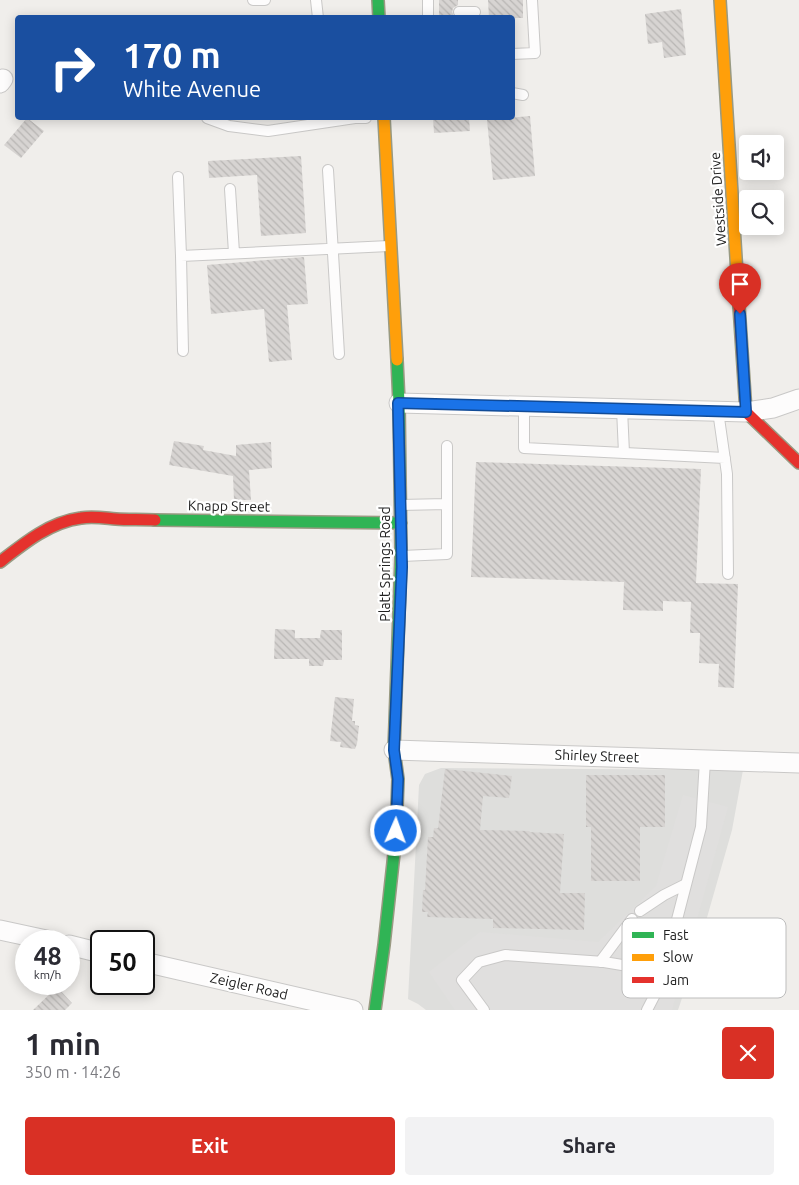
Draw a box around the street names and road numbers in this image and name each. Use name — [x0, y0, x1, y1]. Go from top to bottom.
street label: Westside Drive — [707, 152, 729, 246]
street label: Knapp Street — [188, 497, 271, 515]
street label: Platt Springs Road — [377, 506, 393, 622]
street label: Shirley Street — [555, 747, 640, 765]
street label: Zeigler Road — [209, 969, 289, 1003]

